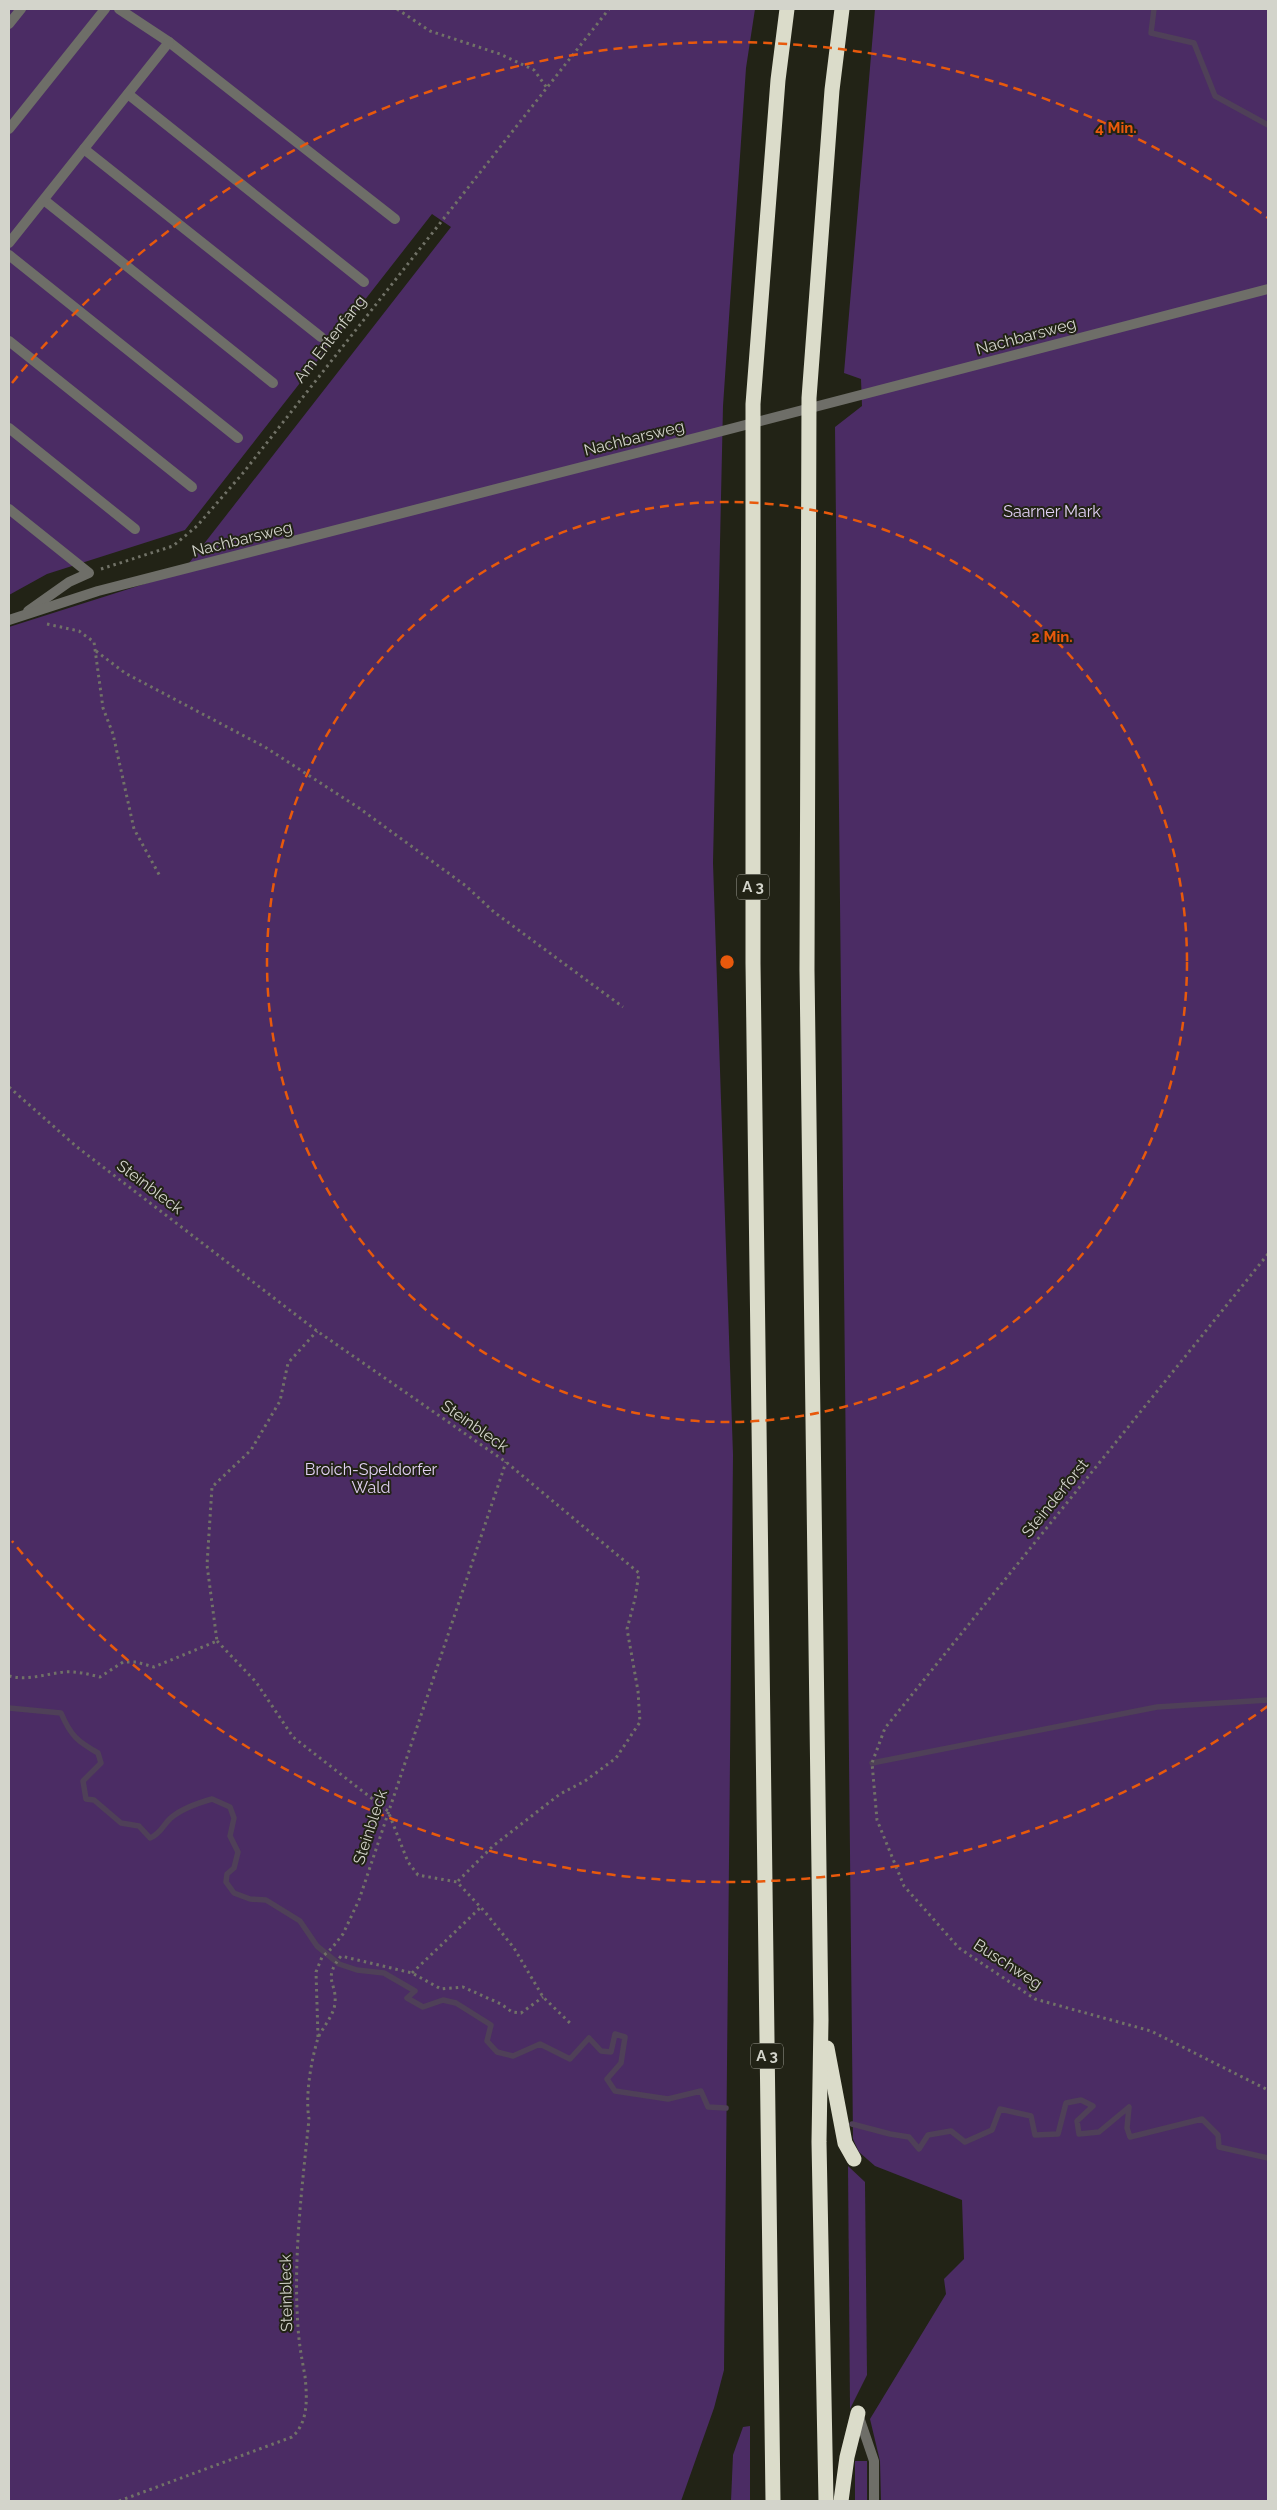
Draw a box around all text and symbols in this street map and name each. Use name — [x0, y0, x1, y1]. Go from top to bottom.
text: 4 Min. — [1095, 119, 1137, 137]
street label: Am Entenfang — [290, 292, 370, 386]
street label: Nachbarsweg — [974, 314, 1078, 358]
street label: Nachbarsweg — [582, 416, 686, 460]
park label: Saarner Mark — [1003, 502, 1101, 521]
street label: Nachbarsweg — [190, 517, 294, 561]
text: 2 Min. — [1031, 628, 1073, 646]
road number: A 3 — [737, 874, 769, 900]
centre of rings — [718, 953, 736, 971]
street label: Steinbleck — [113, 1156, 187, 1218]
street label: Steinbleck — [438, 1396, 513, 1456]
street label: Steinderforst — [1018, 1455, 1093, 1541]
park label: Broich-Speldorfer Wald — [305, 1460, 438, 1497]
street label: Steinbleck — [349, 1787, 391, 1867]
street label: Buschweg — [970, 1935, 1046, 1993]
road number: A 3 — [751, 2044, 783, 2068]
street label: Steinbleck — [276, 2253, 296, 2332]

